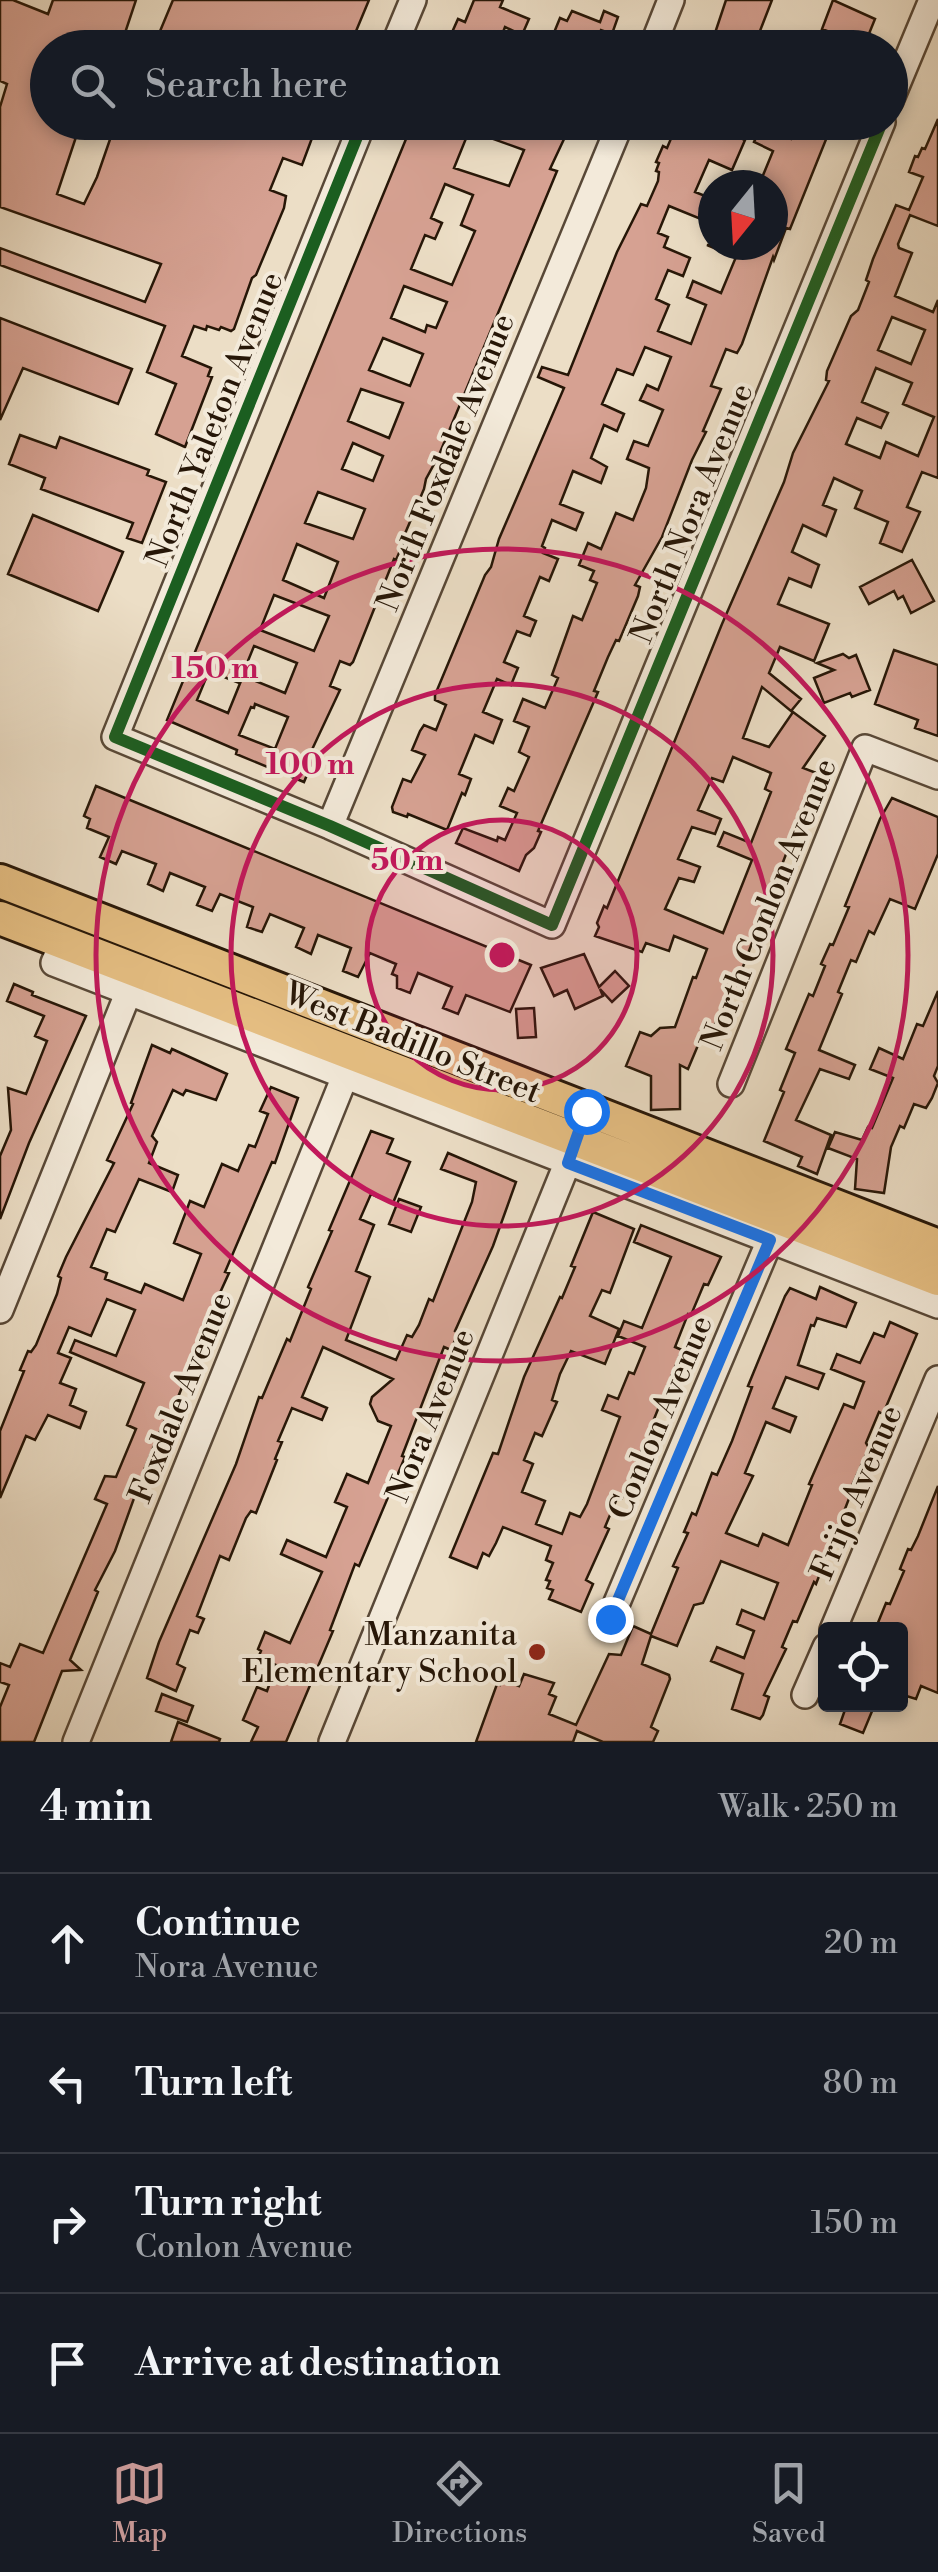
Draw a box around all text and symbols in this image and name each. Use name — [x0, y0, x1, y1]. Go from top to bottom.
search box — [30, 30, 908, 140]
icon: search — [65, 58, 120, 113]
text: Search here — [145, 62, 348, 109]
north arrow — [698, 170, 788, 260]
street label: North Yaleton Avenue — [137, 266, 292, 573]
street label: North Foxdale Avenue — [368, 308, 524, 617]
street label: North Nora Avenue — [622, 378, 762, 649]
text: 150 m — [172, 650, 258, 688]
text: 100 m — [265, 746, 355, 784]
street label: North Conlon Avenue — [692, 753, 846, 1056]
text: 50 m — [371, 842, 443, 880]
centre of rings — [484, 937, 520, 973]
street label: West Badillo Street — [278, 973, 547, 1113]
route start — [564, 1089, 610, 1135]
street label: Foxdale Avenue — [120, 1286, 241, 1509]
street label: Conlon Avenue — [600, 1309, 722, 1525]
street label: Nora Avenue — [378, 1323, 484, 1508]
street label: Frijo Avenue — [802, 1399, 912, 1586]
route end — [588, 1597, 634, 1643]
place label: Manzanita Elementary School — [242, 1615, 518, 1692]
map controls — [818, 1622, 908, 1712]
button: locate — [818, 1622, 908, 1712]
marker: Manzanita Elementary School — [526, 1641, 548, 1663]
text: 4 min — [40, 1781, 152, 1834]
text: Walk · 250 m — [718, 1787, 898, 1827]
text: Continue — [135, 1900, 300, 1947]
icon: ahead — [40, 1916, 95, 1971]
text: 20 m — [824, 1923, 898, 1963]
text: Nora Avenue — [135, 1947, 318, 1987]
icon: left — [40, 2056, 95, 2111]
text: Turn left — [135, 2060, 292, 2107]
text: 80 m — [823, 2063, 898, 2103]
text: Turn right — [135, 2180, 321, 2227]
icon: right — [40, 2196, 95, 2251]
text: 150 m — [811, 2203, 898, 2243]
text: Conlon Avenue — [135, 2227, 353, 2267]
icon: arrive — [40, 2336, 95, 2391]
text: Arrive at destination — [135, 2340, 501, 2387]
tab: Map — [112, 2456, 167, 2551]
tab: Directions — [392, 2456, 527, 2551]
tab: Saved — [752, 2456, 826, 2551]

